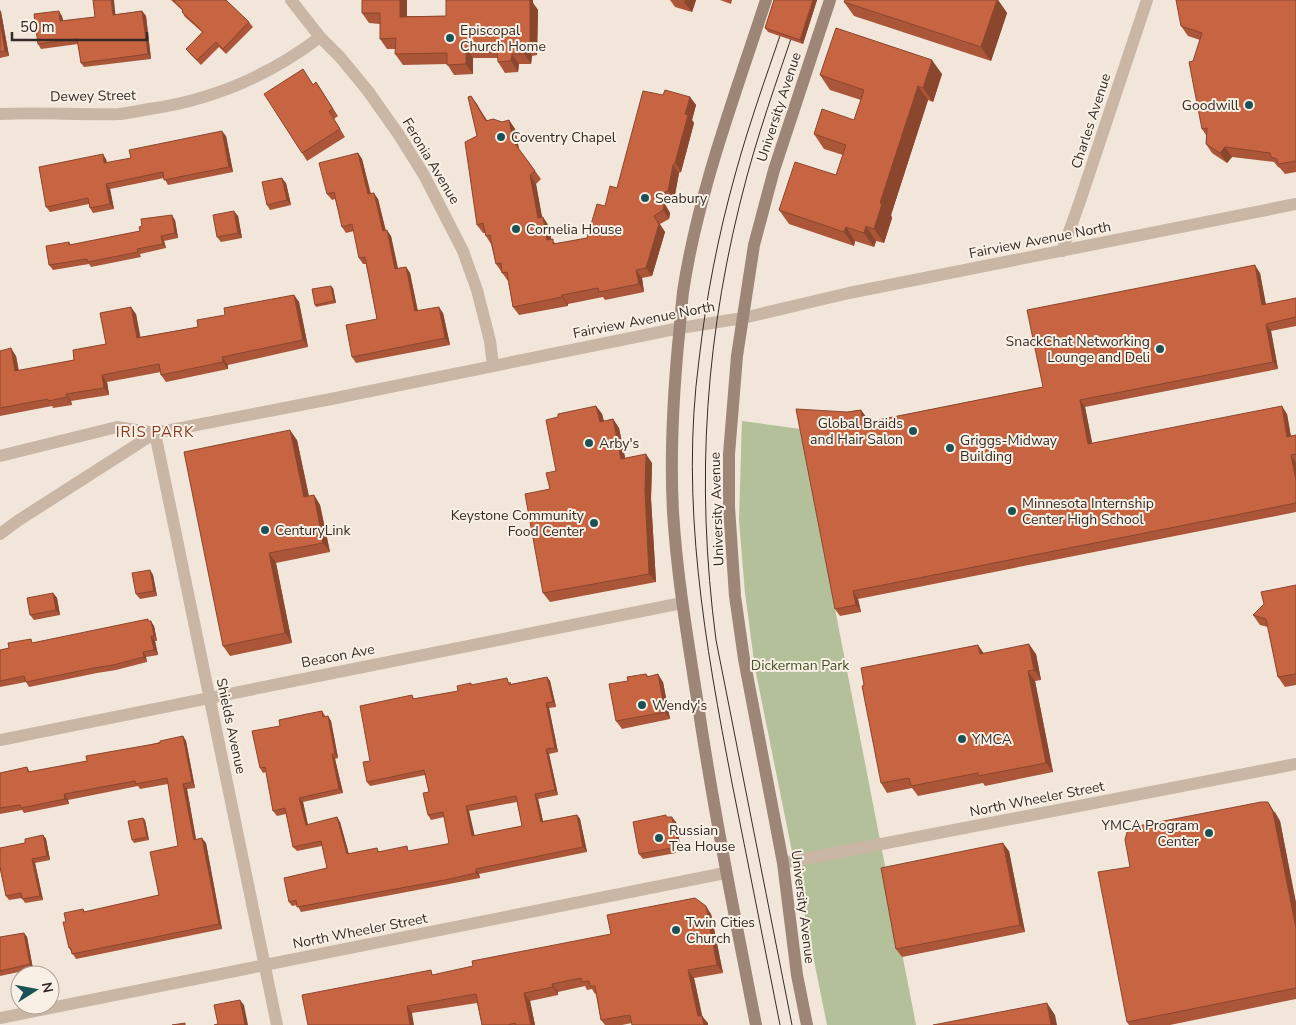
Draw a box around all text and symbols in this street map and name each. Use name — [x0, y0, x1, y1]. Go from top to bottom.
scale bar — [12, 10, 148, 42]
text: 50 m — [20, 17, 55, 37]
place label: Episcopal Church Home — [460, 21, 546, 56]
marker: Episcopal Church Home — [444, 32, 456, 44]
street label: University Avenue — [752, 50, 806, 164]
street label: Charles Avenue — [1067, 71, 1115, 171]
street label: Dewey Street — [50, 86, 136, 106]
place label: Goodwill — [1182, 96, 1240, 115]
marker: Goodwill — [1243, 99, 1255, 111]
street label: Feronia Avenue — [398, 114, 464, 208]
place label: Coventry Chapel — [511, 128, 617, 147]
marker: Coventry Chapel — [495, 131, 507, 143]
place label: Seabury — [655, 189, 708, 208]
marker: Seabury — [639, 192, 651, 204]
street label: Fairview Avenue North — [967, 217, 1113, 263]
place label: Cornelia House — [526, 220, 622, 239]
marker: Cornelia House — [510, 223, 522, 235]
street label: Fairview Avenue North — [571, 297, 717, 343]
place label: SnackChat Networking Lounge and Deli — [1006, 332, 1150, 367]
marker: SnackChat Networking Lounge and Deli — [1154, 343, 1166, 355]
place label: Global Braids and Hair Salon — [810, 414, 903, 449]
district label: IRIS PARK — [116, 422, 194, 442]
marker: Global Braids and Hair Salon — [907, 425, 919, 437]
place label: Griggs-Midway Building — [960, 431, 1058, 466]
place label: Arby's — [599, 434, 640, 453]
marker: Arby's — [583, 437, 595, 449]
marker: Griggs-Midway Building — [944, 442, 956, 454]
street label: University Avenue — [706, 452, 728, 566]
place label: Minnesota Internship Center High School — [1022, 494, 1154, 529]
marker: Minnesota Internship Center High School — [1006, 505, 1018, 517]
place label: Keystone Community Food Center — [451, 506, 585, 541]
marker: Keystone Community Food Center — [588, 517, 600, 529]
place label: CenturyLink — [275, 521, 352, 540]
marker: CenturyLink — [259, 524, 271, 536]
street label: Beacon Ave — [300, 640, 376, 672]
park label: Dickerman Park — [751, 656, 850, 675]
street label: Shields Avenue — [212, 676, 250, 776]
place label: Wendy's — [652, 696, 707, 715]
marker: Wendy's — [636, 699, 648, 711]
place label: YMCA — [971, 730, 1012, 749]
marker: YMCA — [956, 733, 968, 745]
street label: North Wheeler Street — [968, 777, 1106, 821]
place label: YMCA Program Center — [1100, 816, 1199, 851]
place label: Russian Tea House — [669, 821, 735, 856]
marker: YMCA Program Center — [1203, 827, 1215, 839]
marker: Russian Tea House — [653, 832, 665, 844]
street label: University Avenue — [787, 849, 819, 965]
street label: North Wheeler Street — [291, 909, 429, 953]
place label: Twin Cities Church — [686, 913, 755, 948]
marker: Twin Cities Church — [670, 924, 682, 936]
north arrow — [10, 965, 60, 1015]
text: N — [37, 981, 58, 995]

